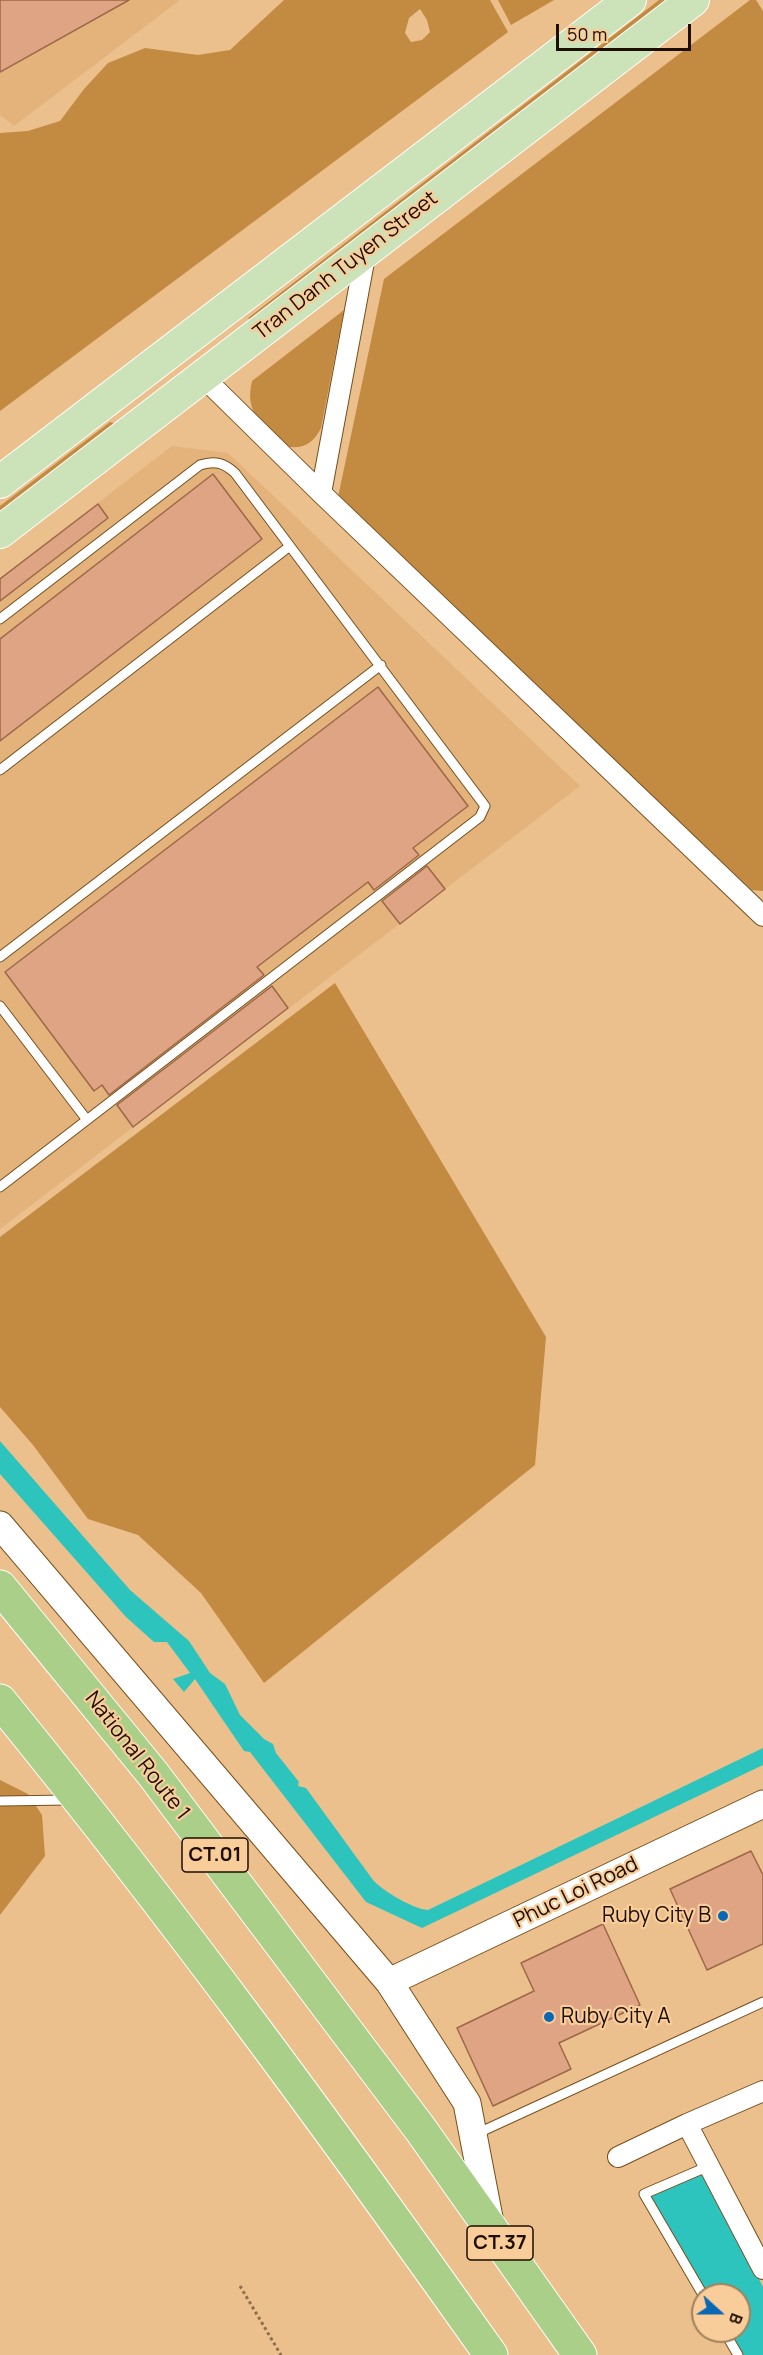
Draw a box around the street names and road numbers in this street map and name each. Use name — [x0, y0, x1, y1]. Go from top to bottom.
street label: Tran Danh Tuyen Street — [249, 186, 443, 346]
street label: National Route 1 — [79, 1687, 195, 1825]
road number: CT.01 — [182, 1838, 248, 1872]
street label: Phuc Loi Road — [510, 1852, 642, 1934]
road number: CT.37 — [467, 2226, 533, 2260]

